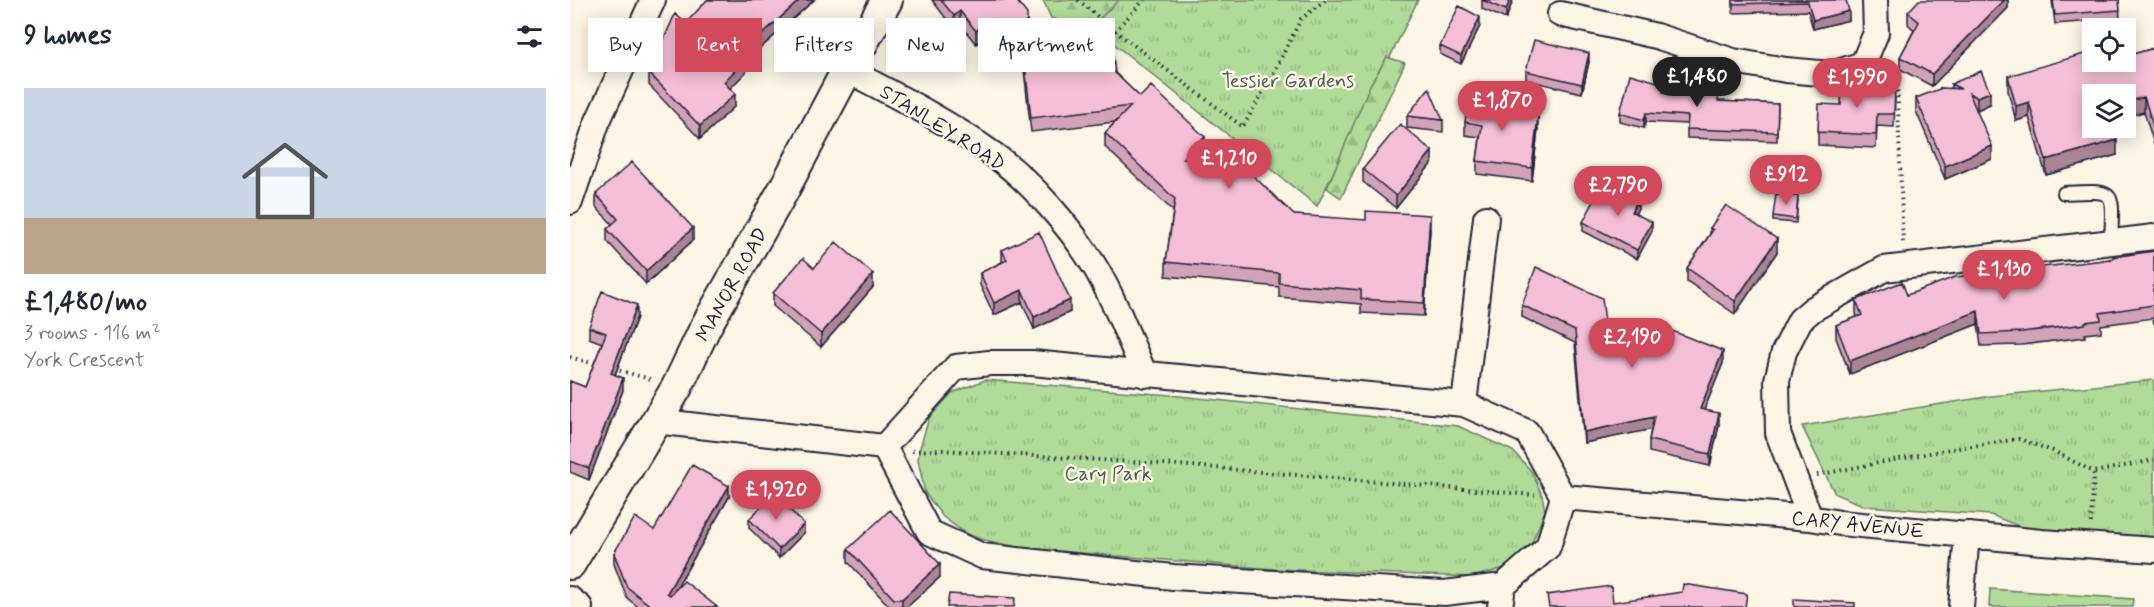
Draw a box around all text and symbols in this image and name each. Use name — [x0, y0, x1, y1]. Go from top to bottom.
chip: Buy — [588, 18, 663, 72]
chip: Rent — [675, 18, 762, 72]
chip: Filters — [774, 18, 874, 72]
chip: New — [886, 18, 966, 72]
chip: Apartment — [978, 18, 1115, 72]
map controls — [2082, 18, 2136, 138]
button: locate — [2082, 18, 2136, 72]
text: 9 homes — [24, 19, 112, 53]
icon: filters — [513, 20, 546, 53]
pin: £1,480 — [1648, 57, 1746, 108]
pin: £1,990 — [1808, 58, 1906, 109]
text: £1,480 — [1666, 63, 1728, 90]
text: £1,990 — [1827, 64, 1887, 91]
park label: Tessier Gardens — [1222, 68, 1354, 95]
street label: STANLEY ROAD — [874, 79, 1010, 178]
pin: £1,870 — [1453, 81, 1551, 132]
button: layers — [2082, 84, 2136, 138]
text: £1,870 — [1472, 87, 1532, 114]
icon: home — [231, 127, 339, 235]
pin: £1,210 — [1180, 139, 1278, 190]
text: £1,210 — [1201, 145, 1257, 172]
pin: £912 — [1750, 155, 1822, 206]
text: £912 — [1764, 161, 1808, 188]
pin: £2,790 — [1569, 166, 1667, 217]
text: £2,790 — [1588, 172, 1648, 199]
street label: MANOR ROAD — [690, 223, 775, 347]
pin: £1,130 — [1955, 250, 2053, 301]
text: £1,130 — [1976, 256, 2032, 283]
text: £1,480/mo — [24, 286, 147, 320]
pin: £2,190 — [1583, 318, 1681, 369]
text: 3 rooms · 116 m² — [24, 320, 160, 347]
text: £2,190 — [1603, 324, 1661, 351]
text: York Crescent — [24, 347, 145, 374]
park label: Cary Park — [1064, 461, 1152, 488]
pin: £1,920 — [727, 470, 825, 521]
text: £1,920 — [745, 476, 807, 503]
street label: CARY AVENUE — [1790, 505, 1925, 546]

